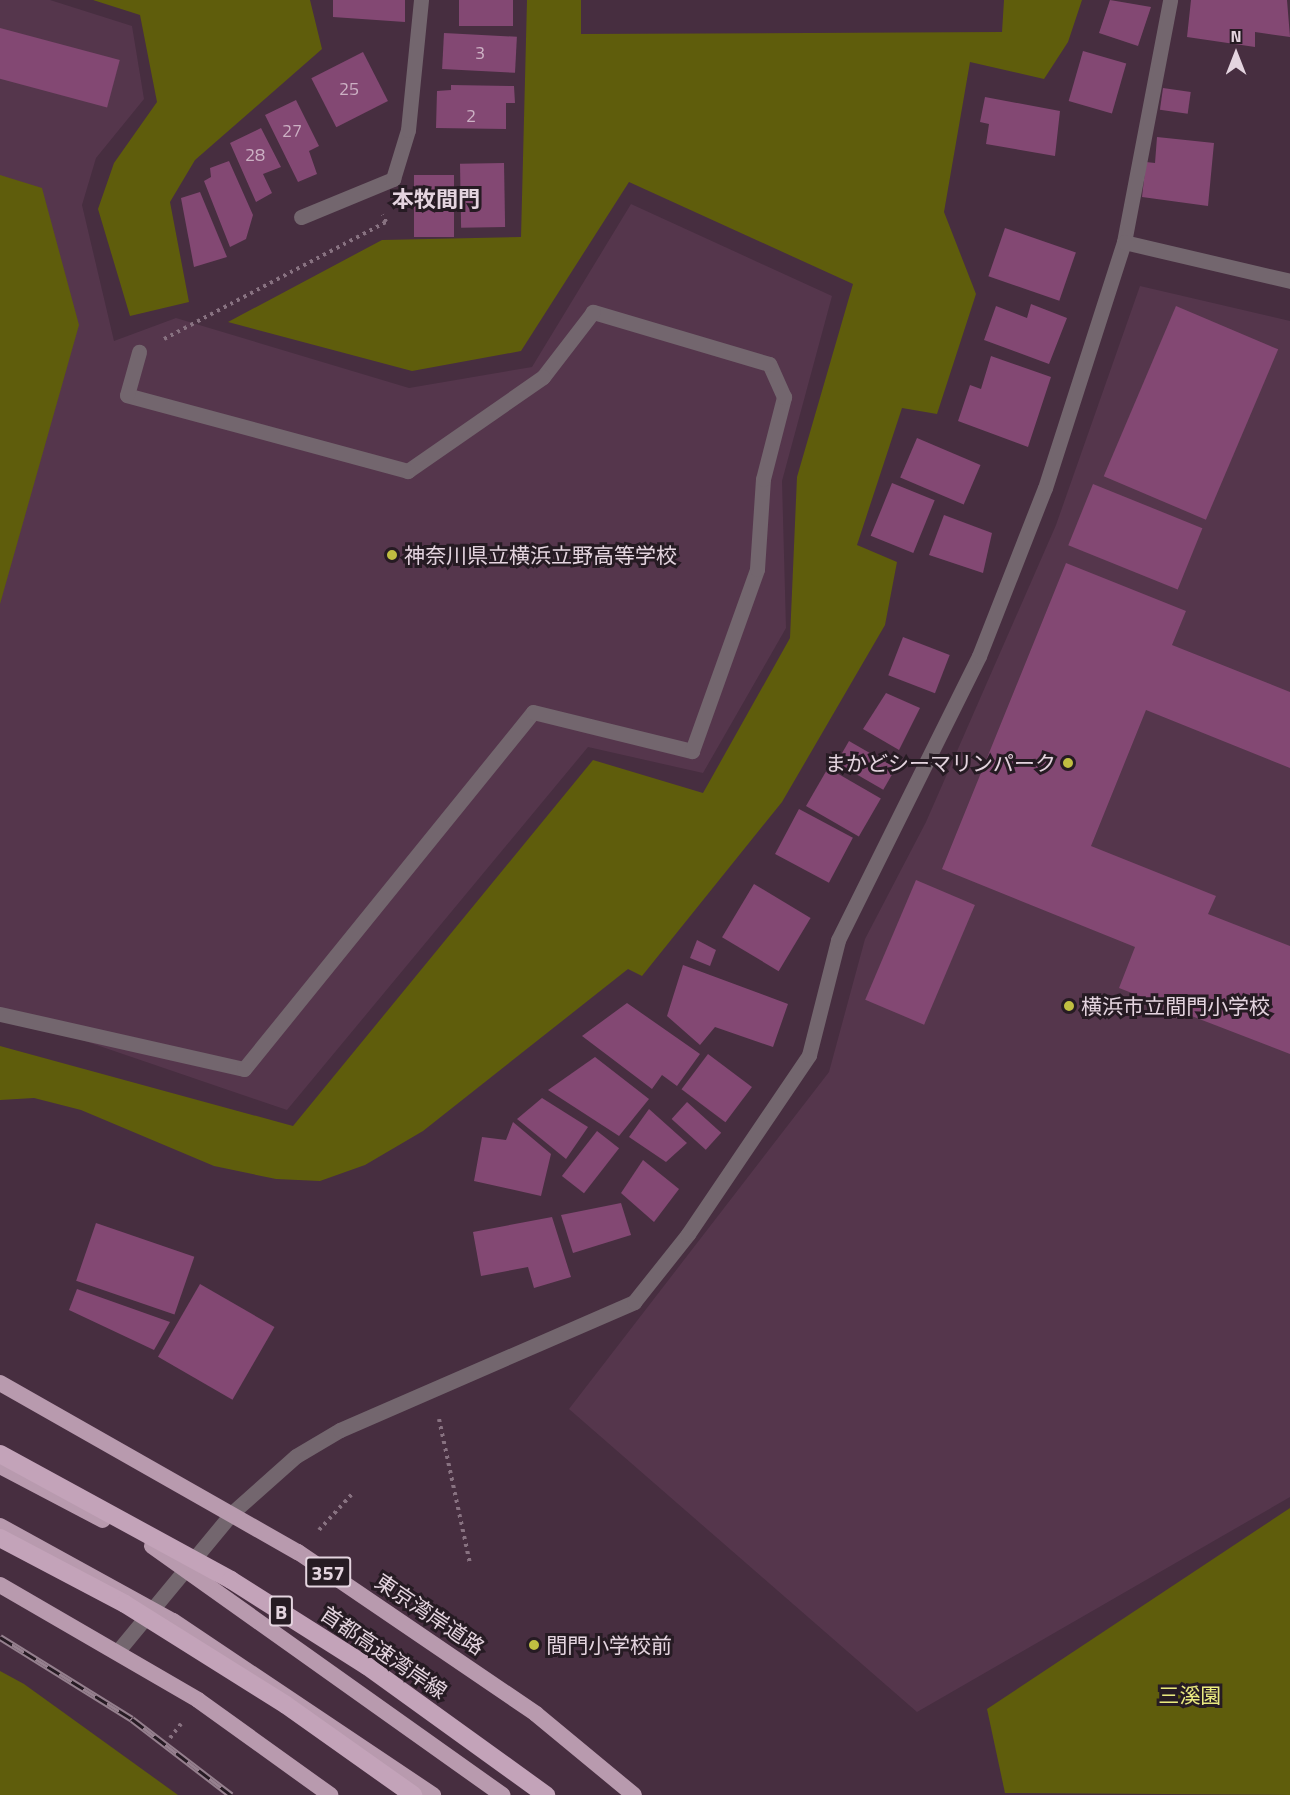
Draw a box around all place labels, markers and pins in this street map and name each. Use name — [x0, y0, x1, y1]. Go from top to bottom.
place label: 神奈川県立横浜立野高等学校 — [404, 542, 677, 568]
marker: 神奈川県立横浜立野高等学校 — [385, 548, 399, 562]
place label: まかどシーマリンパーク — [825, 750, 1056, 776]
marker: まかどシーマリンパーク — [1061, 756, 1075, 770]
place label: 横浜市立間門小学校 — [1081, 993, 1270, 1019]
marker: 横浜市立間門小学校 — [1062, 999, 1076, 1013]
place label: 間門小学校前 — [546, 1632, 672, 1658]
marker: 間門小学校前 — [527, 1638, 541, 1652]

